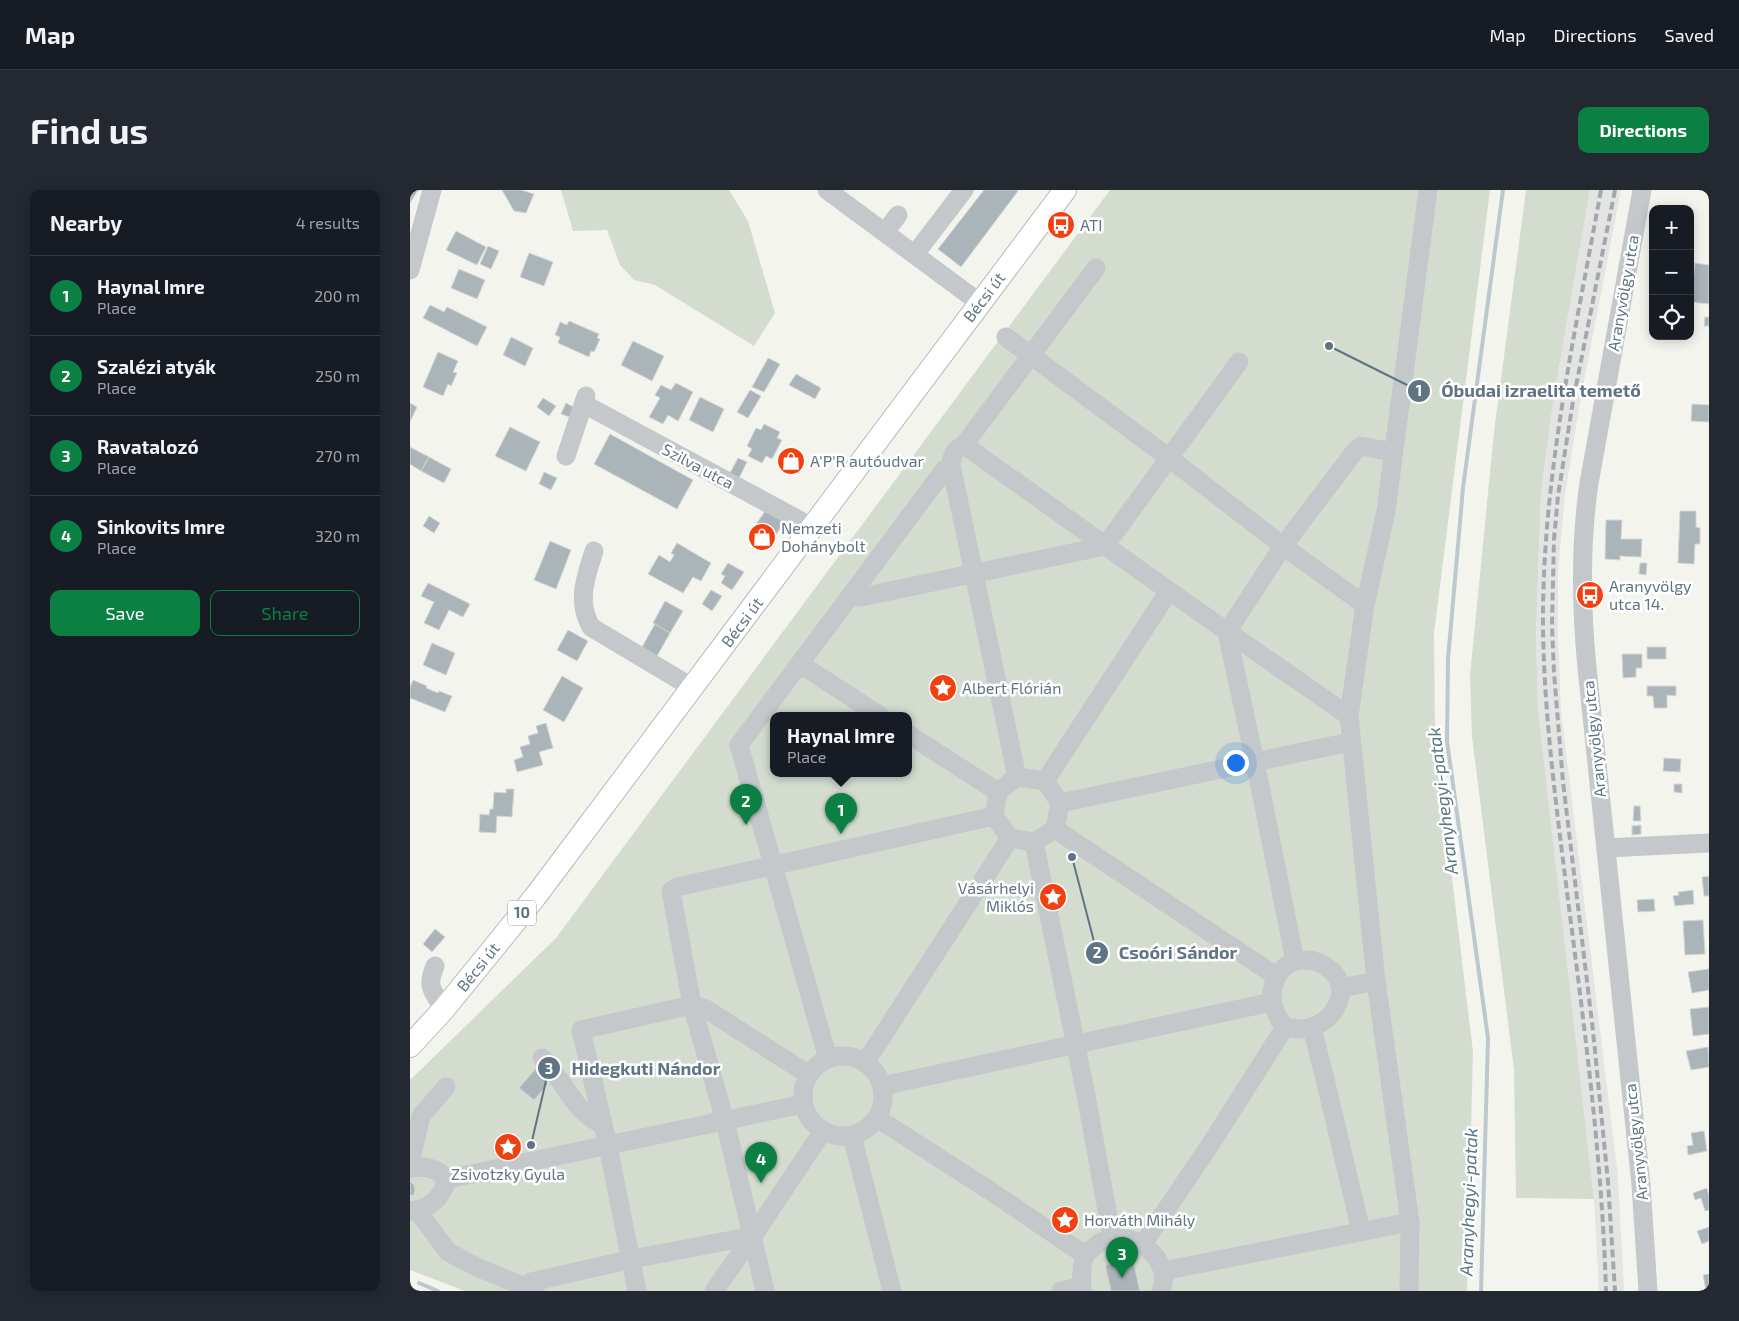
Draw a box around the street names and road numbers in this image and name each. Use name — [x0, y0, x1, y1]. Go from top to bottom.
street label: Aranyvölgy utca — [1603, 233, 1642, 352]
street label: Bécsi út — [959, 268, 1008, 325]
street label: Szilva utca — [659, 439, 737, 492]
street label: Bécsi út — [717, 593, 766, 650]
street label: Aranyvölgy utca — [1578, 680, 1609, 799]
road number: 10 — [508, 900, 536, 926]
street label: Bécsi út — [452, 938, 503, 995]
street label: Aranyvölgy utca — [1620, 1083, 1651, 1202]

